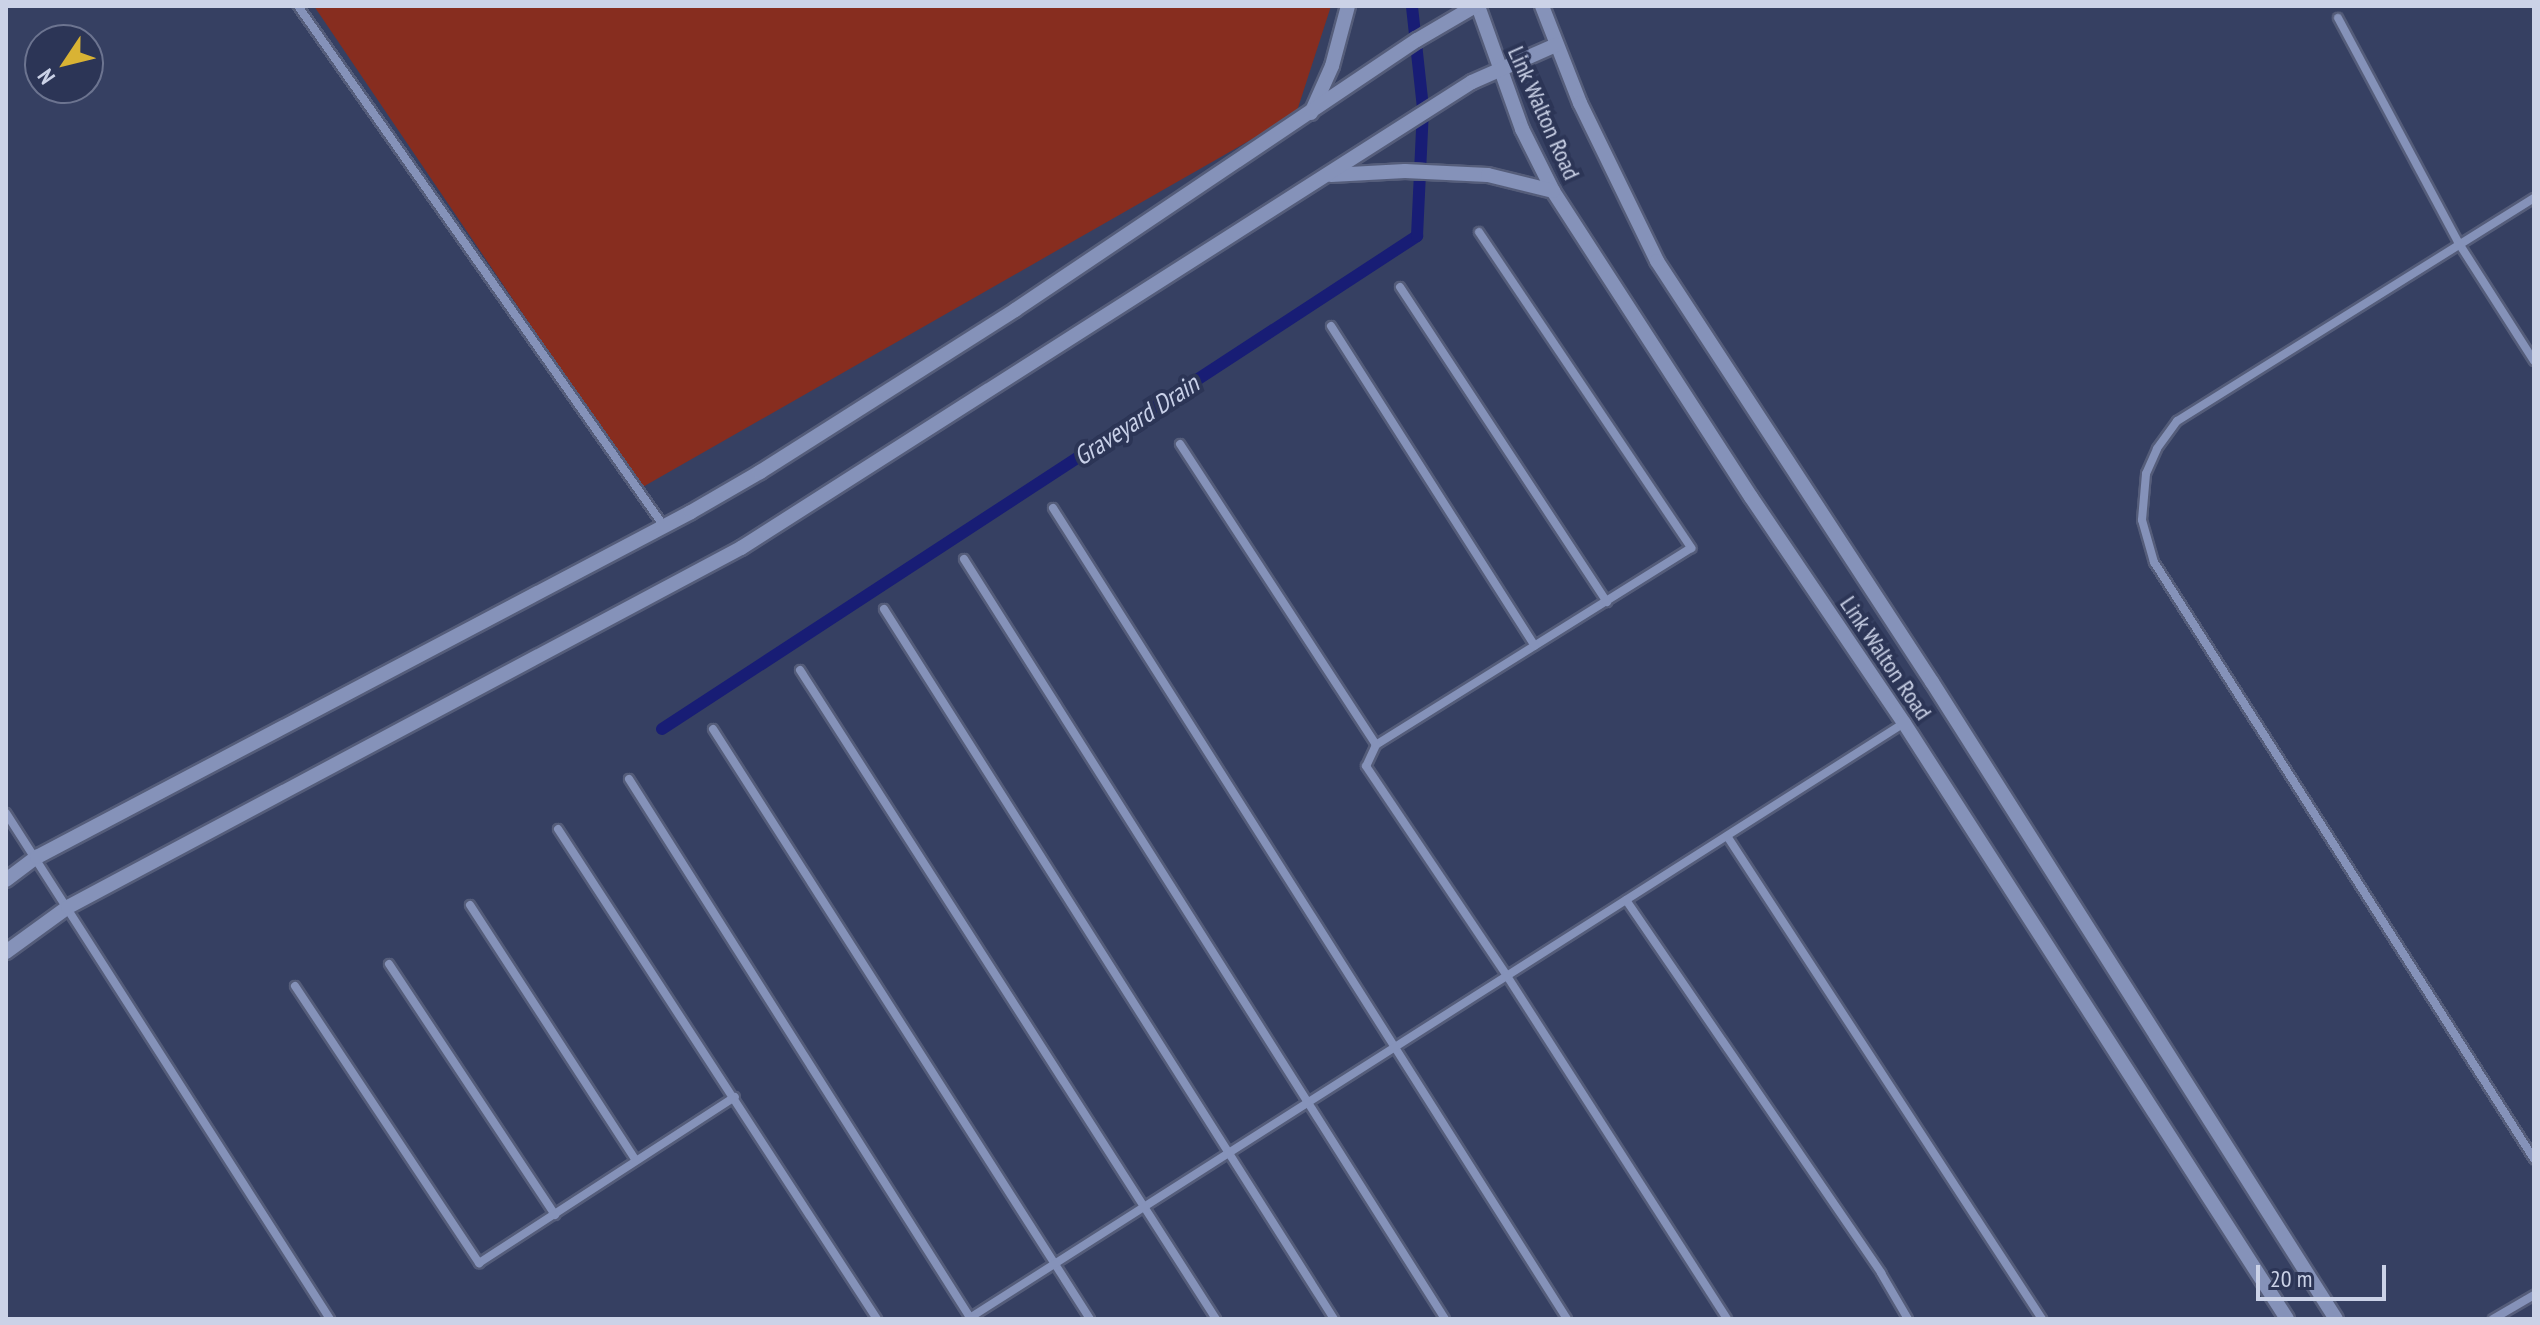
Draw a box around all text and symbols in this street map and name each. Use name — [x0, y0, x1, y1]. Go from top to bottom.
north arrow — [24, 24, 104, 104]
street label: Link Walton Road — [1502, 41, 1586, 185]
text: N — [31, 64, 61, 90]
water label: Graveyard Drain — [1068, 368, 1204, 472]
street label: Link Walton Road — [1834, 590, 1938, 726]
scale bar — [2260, 1249, 2390, 1299]
text: 20 m — [2270, 1263, 2312, 1294]

